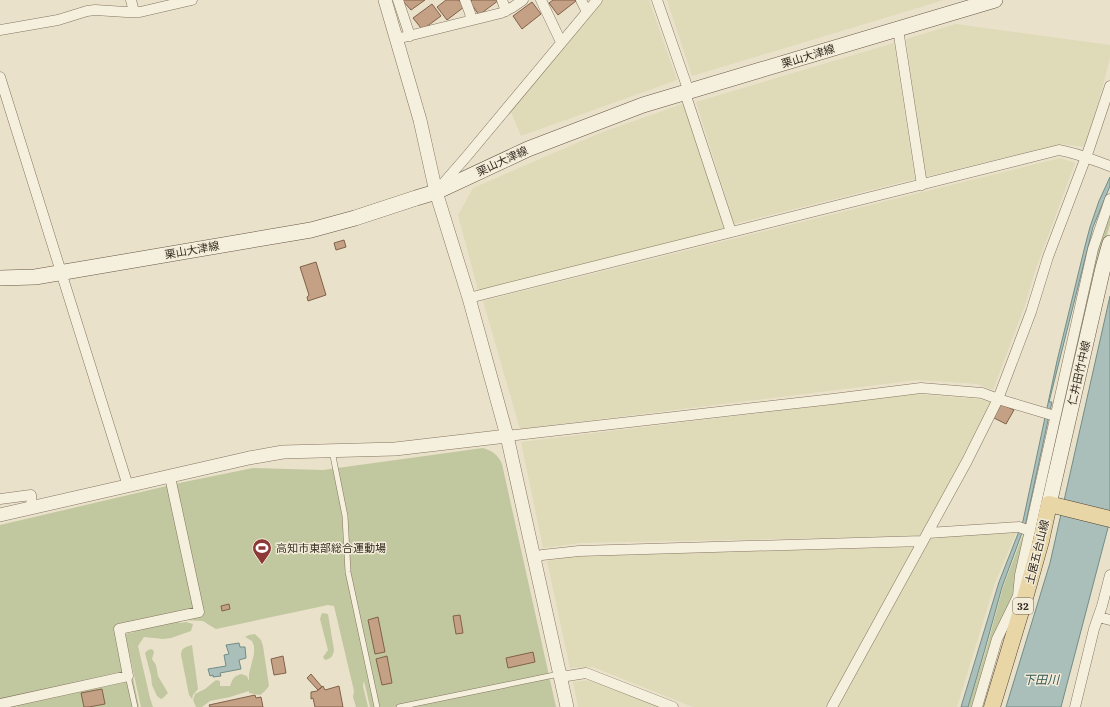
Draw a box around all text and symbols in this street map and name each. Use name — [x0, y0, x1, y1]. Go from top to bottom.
street label: 栗山大津線 — [780, 41, 836, 71]
street label: 栗山大津線 — [474, 143, 530, 179]
street label: 栗山大津線 — [164, 238, 220, 262]
street label: 仁井田竹中線 — [1065, 339, 1093, 407]
street label: 土居五台山線 — [1022, 518, 1052, 586]
sports icon: 高知市東部総合運動場 — [251, 537, 273, 565]
place label: 高知市東部総合運動場 — [276, 541, 386, 555]
road number: 32 — [1013, 598, 1033, 614]
water label: 下田川 — [1023, 672, 1061, 687]

